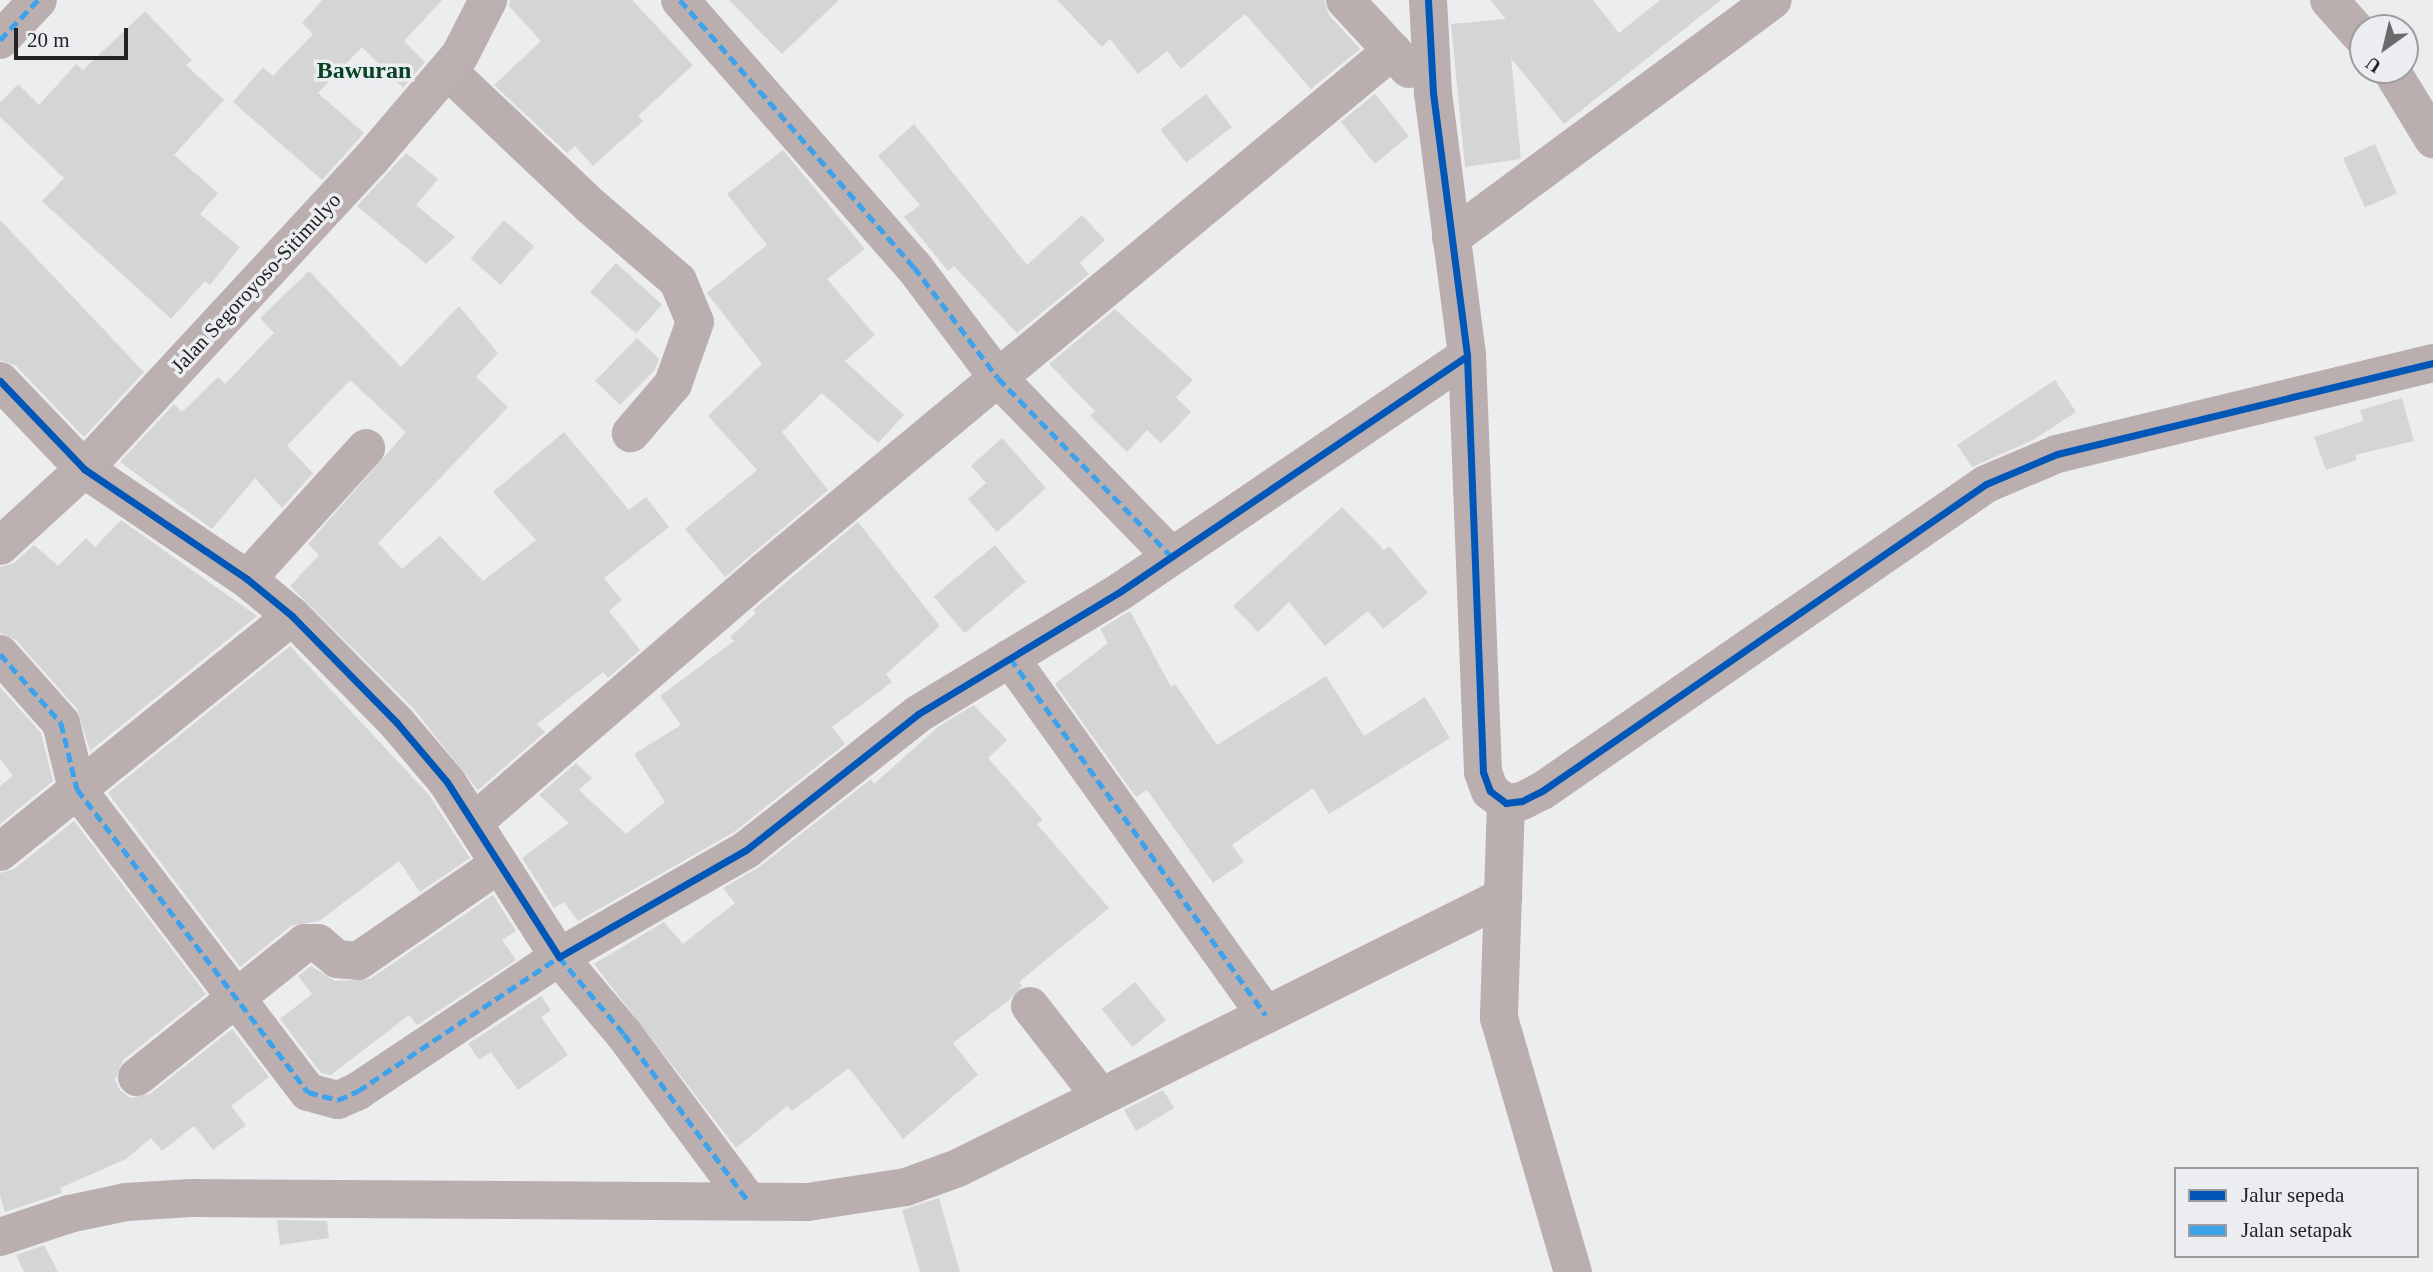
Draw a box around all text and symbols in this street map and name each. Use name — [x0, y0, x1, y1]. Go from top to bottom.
scale bar — [18, 14, 131, 58]
north arrow — [2349, 14, 2419, 84]
text: 20 m — [27, 28, 70, 52]
text: U — [2362, 53, 2385, 78]
district label: Bawuran — [317, 57, 411, 85]
street label: Jalan Segoroyoso-Sitimulyo — [166, 188, 346, 378]
legend — [2174, 1167, 2419, 1258]
text: Jalur sepeda — [2241, 1183, 2344, 1207]
text: Jalan setapak — [2241, 1218, 2352, 1242]

